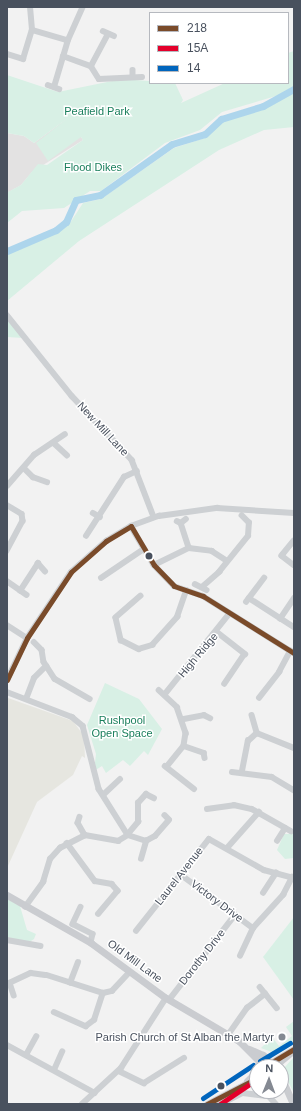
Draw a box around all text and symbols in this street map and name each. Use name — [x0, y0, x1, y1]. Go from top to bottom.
legend — [149, 12, 289, 84]
text: 218 — [187, 21, 207, 35]
text: 15A — [187, 41, 208, 55]
text: 14 — [187, 61, 200, 75]
park label: Peafield Park — [64, 104, 130, 118]
park label: Flood Dikes — [64, 160, 122, 174]
street label: New Mill Lane — [75, 399, 131, 459]
unlabelled marker — [144, 551, 154, 561]
street label: High Ridge — [175, 630, 221, 680]
park label: Rushpool Open Space — [91, 714, 153, 740]
street label: Laurel Avenue — [152, 844, 206, 908]
street label: Victory Drive — [188, 877, 246, 925]
street label: Dorothy Drive — [176, 926, 228, 988]
street label: Old Mill Lane — [105, 937, 165, 985]
place label: Parish Church of St Alban the Martyr — [95, 1030, 274, 1044]
marker: Parish Church of St Alban the Martyr — [277, 1032, 287, 1042]
north arrow — [249, 1059, 289, 1099]
text: N — [265, 1062, 273, 1074]
unlabelled marker — [216, 1081, 226, 1091]

